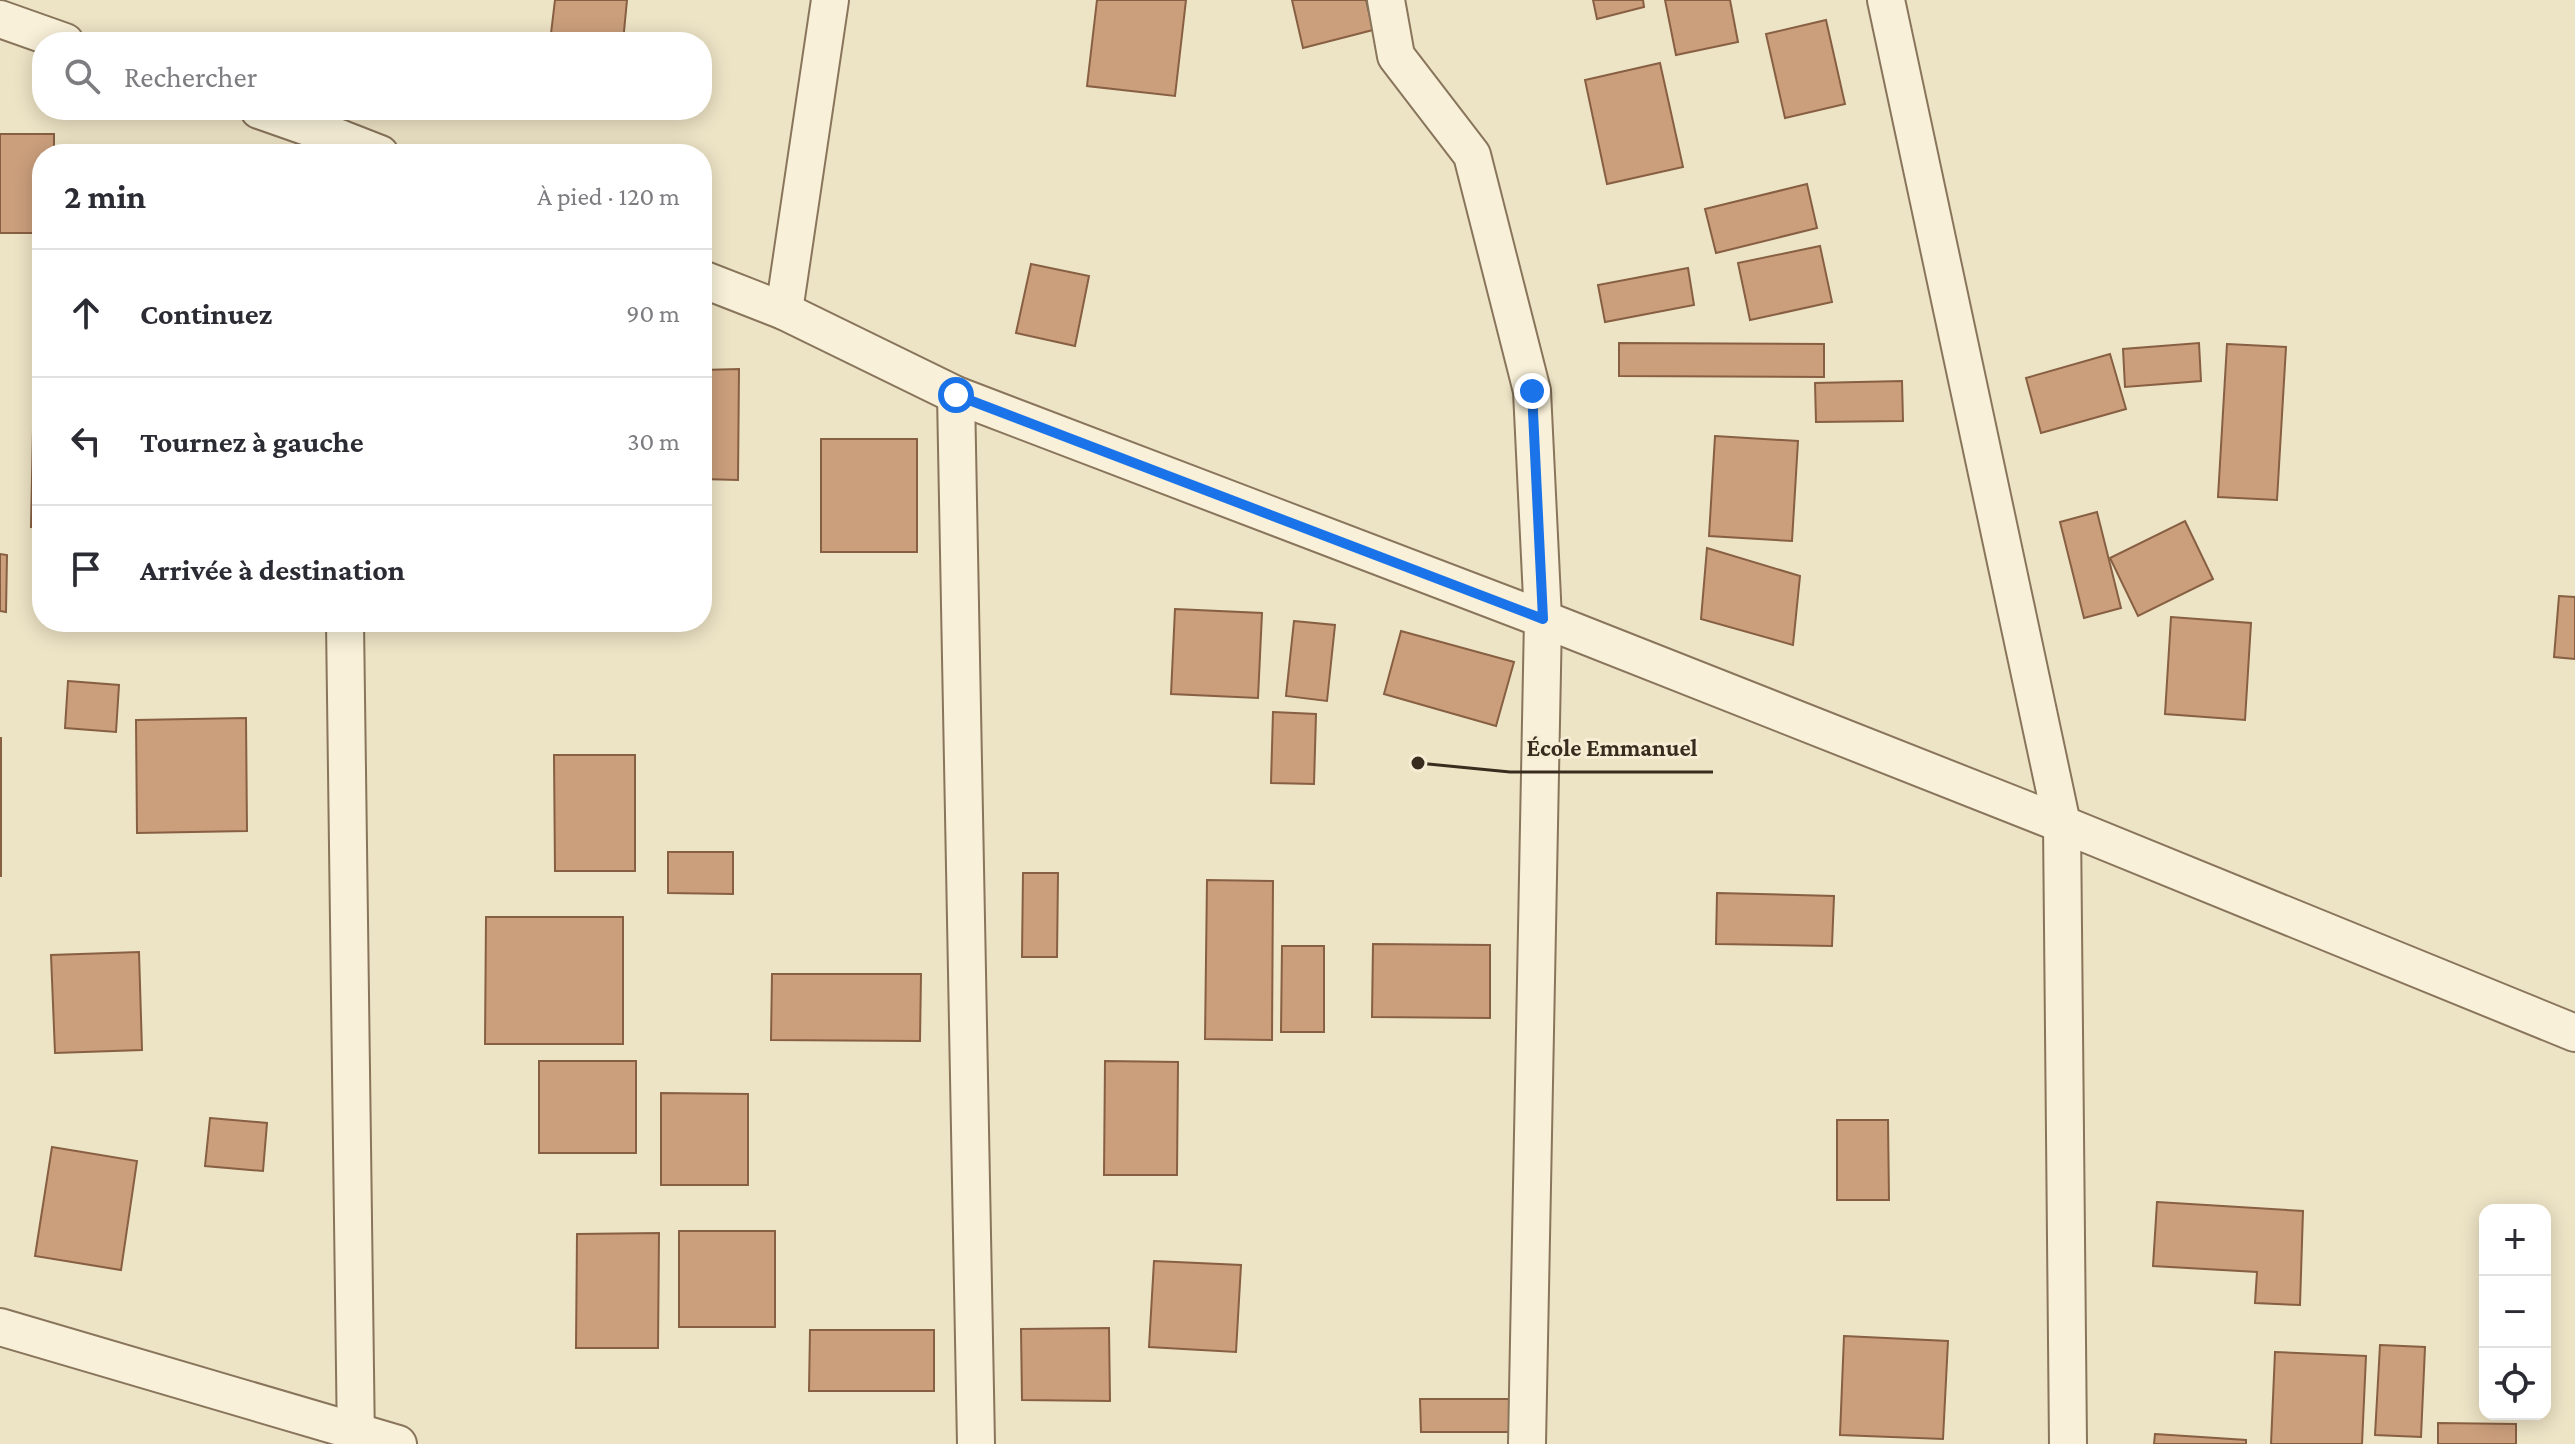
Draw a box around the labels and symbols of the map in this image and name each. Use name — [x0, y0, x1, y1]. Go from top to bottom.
route end — [1514, 373, 1550, 409]
route start — [938, 377, 974, 413]
callout: École Emmanuel — [1510, 724, 1713, 772]
text: École Emmanuel — [1526, 734, 1698, 761]

